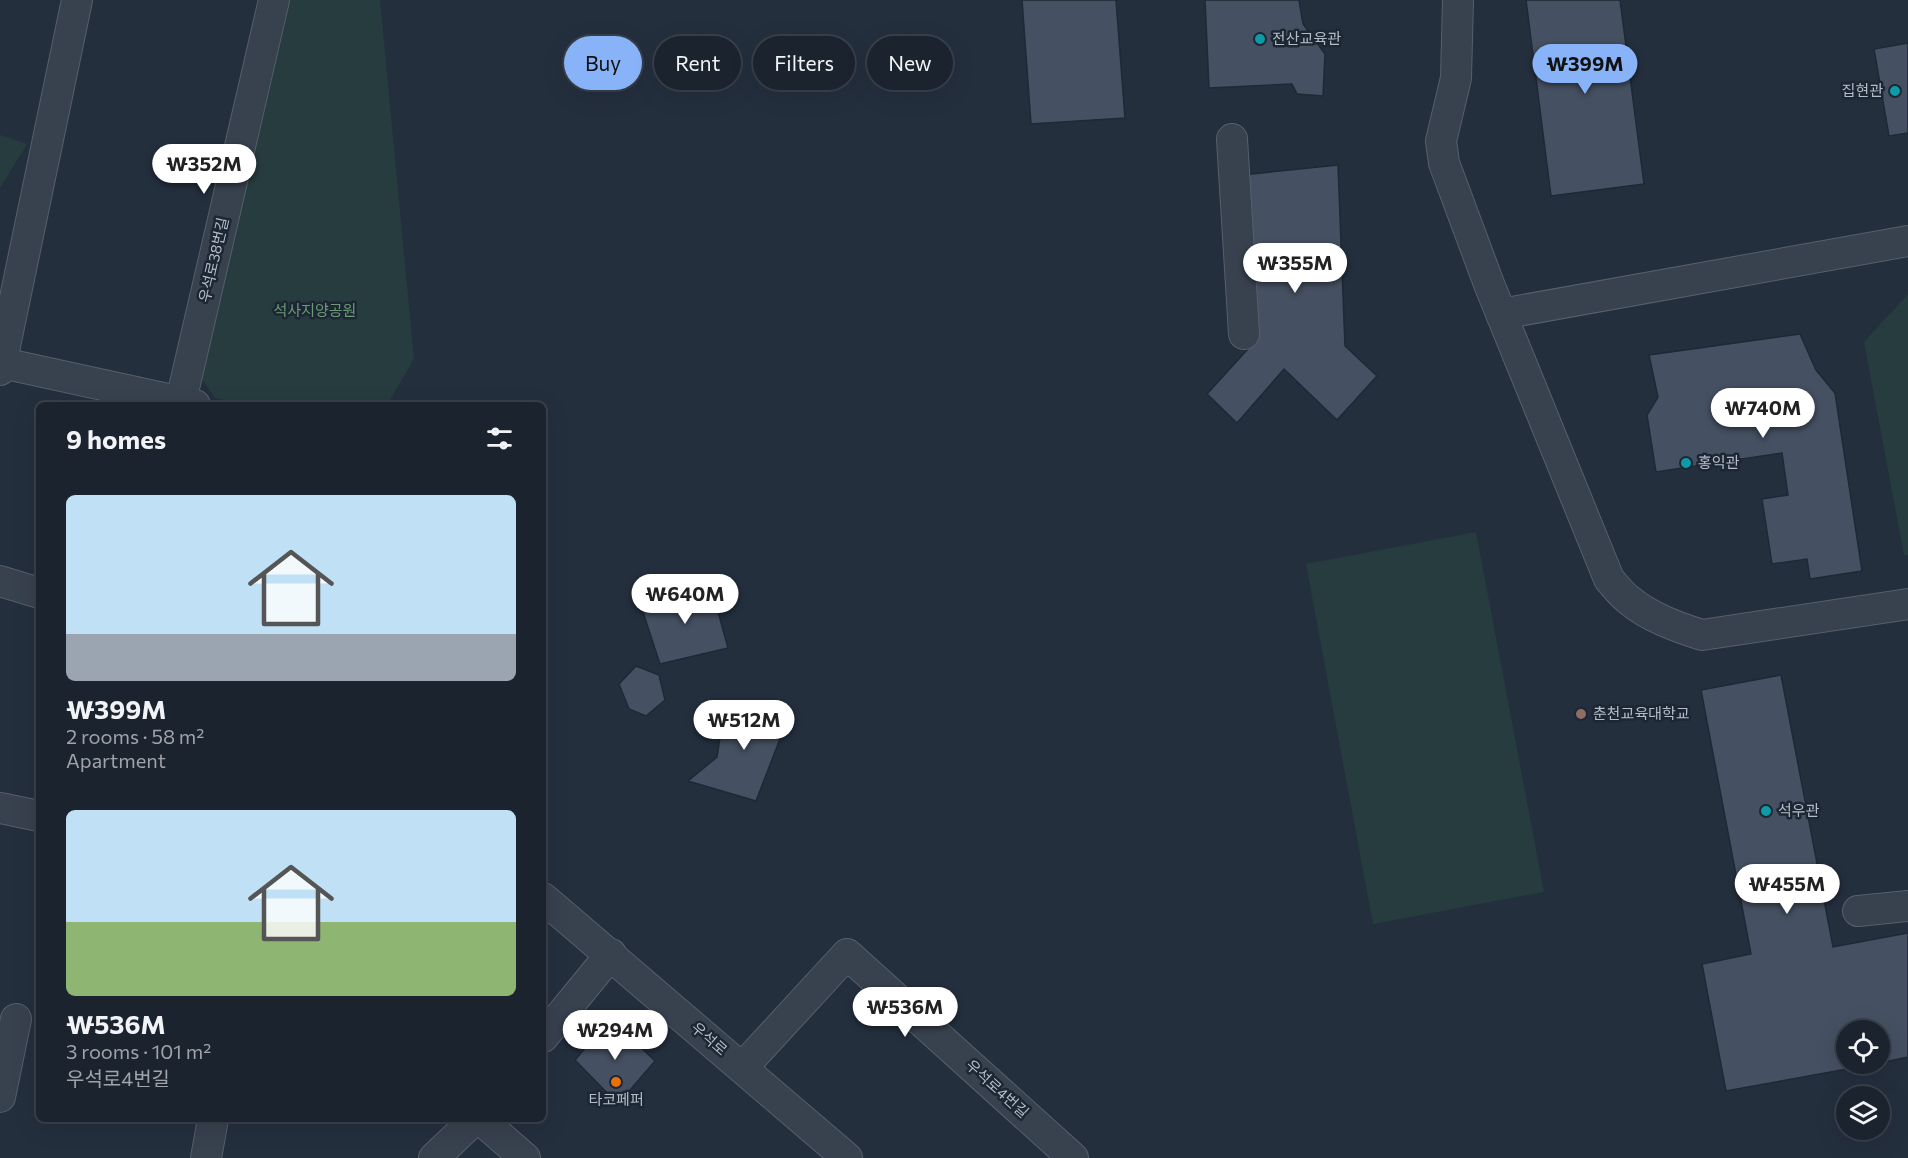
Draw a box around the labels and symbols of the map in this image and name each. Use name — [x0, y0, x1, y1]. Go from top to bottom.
place label: 전산교육관 — [1272, 29, 1341, 47]
marker: 전산교육관 — [1253, 32, 1267, 46]
pin: ₩399M — [1543, 44, 1627, 95]
place label: 집현관 — [1842, 81, 1883, 99]
marker: 집현관 — [1888, 84, 1902, 98]
pin: ₩352M — [162, 144, 246, 195]
street label: 우석로38번길 — [195, 216, 232, 304]
pin: ₩355M — [1253, 243, 1337, 294]
park label: 석사지양공원 — [274, 301, 356, 319]
pin: ₩740M — [1721, 388, 1805, 439]
place label: 홍익관 — [1698, 453, 1740, 471]
marker: 홍익관 — [1679, 456, 1693, 470]
pin: ₩640M — [643, 574, 727, 625]
pin: ₩512M — [702, 700, 786, 751]
place label: 춘천교육대학교 — [1593, 704, 1690, 722]
marker: 춘천교육대학교 — [1574, 707, 1588, 721]
place label: 석우관 — [1778, 801, 1820, 819]
marker: 석우관 — [1759, 804, 1773, 818]
pin: ₩455M — [1745, 864, 1829, 915]
pin: ₩536M — [863, 987, 947, 1038]
pin: ₩294M — [573, 1010, 657, 1061]
street label: 우석로 — [688, 1018, 731, 1059]
street label: 우석로4번길 — [963, 1055, 1033, 1121]
marker: 타코페퍼 — [609, 1075, 623, 1089]
place label: 타코페퍼 — [588, 1090, 644, 1108]

